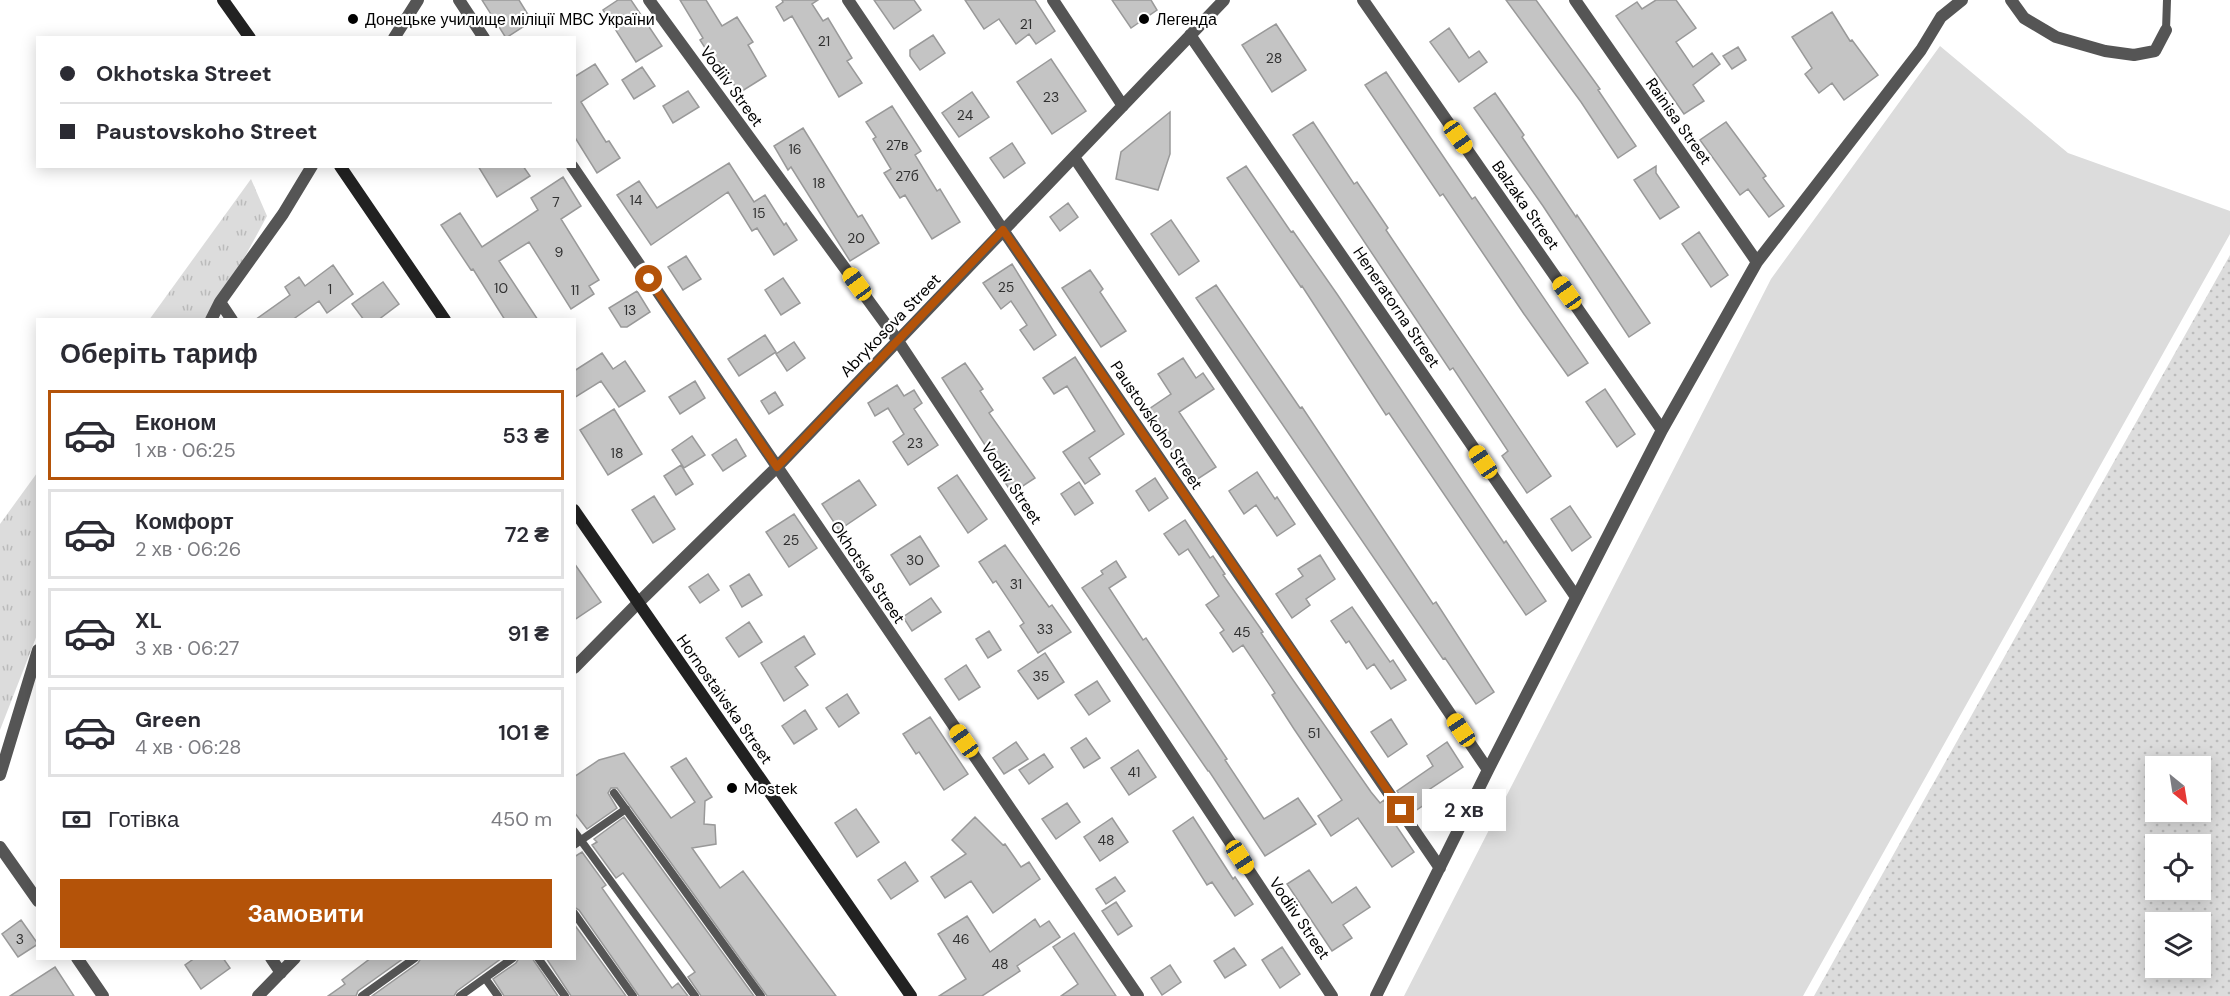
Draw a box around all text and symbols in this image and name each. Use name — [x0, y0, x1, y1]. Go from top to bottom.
place label: Донецьке училище міліції МВС України — [365, 9, 655, 30]
place label: Легенда — [1156, 9, 1217, 30]
marker: Донецьке училище міліції МВС України — [346, 12, 360, 26]
marker: Легенда — [1137, 12, 1151, 26]
house number: 21 — [1020, 15, 1032, 33]
house number: 21 — [818, 32, 830, 50]
street label: Vodiiv Street — [695, 42, 768, 131]
house number: 28 — [1266, 49, 1282, 67]
text: Okhotska Street — [96, 59, 272, 88]
street label: Rainisa Street — [1641, 74, 1716, 169]
house number: 23 — [1043, 88, 1059, 106]
house number: 24 — [957, 106, 974, 124]
text: Paustovskoho Street — [96, 117, 317, 146]
car — [1440, 117, 1476, 157]
house number: 27в — [886, 136, 908, 154]
house number: 16 — [788, 140, 802, 158]
street label: Balzaka Street — [1487, 157, 1564, 254]
house number: 27б — [895, 167, 919, 185]
house number: 18 — [813, 174, 825, 192]
house number: 14 — [630, 191, 643, 209]
house number: 7 — [552, 193, 560, 211]
house number: 15 — [753, 204, 765, 222]
house number: 20 — [847, 229, 865, 247]
house number: 9 — [555, 243, 564, 261]
street label: Heneratorna Street — [1348, 243, 1445, 372]
car — [839, 264, 875, 304]
route start — [635, 265, 662, 292]
street label: Abrykosova Street — [836, 269, 945, 382]
car — [1549, 273, 1585, 313]
house number: 25 — [998, 278, 1014, 296]
house number: 10 — [494, 279, 508, 297]
house number: 1 — [328, 280, 332, 298]
house number: 11 — [571, 281, 579, 299]
house number: 13 — [624, 301, 636, 319]
text: Оберіть тариф — [60, 336, 258, 371]
street label: Paustovskoho Street — [1106, 357, 1207, 494]
icon: car — [63, 408, 117, 462]
text: Економ — [135, 408, 217, 437]
text: 53 ₴ — [502, 421, 549, 450]
house number: 23 — [907, 434, 923, 452]
text: 1 хв · 06:25 — [135, 437, 236, 463]
street label: Vodiiv Street — [976, 438, 1047, 528]
car — [1465, 442, 1501, 482]
house number: 18 — [611, 444, 623, 462]
icon: car — [63, 507, 117, 561]
text: Комфорт — [135, 507, 234, 536]
street label: Okhotska Street — [825, 517, 910, 628]
text: 72 ₴ — [505, 520, 549, 549]
house number: 25 — [783, 531, 799, 549]
text: 2 хв · 06:26 — [135, 536, 241, 562]
house number: 30 — [906, 551, 924, 569]
house number: 31 — [1010, 575, 1022, 593]
icon: car — [63, 606, 117, 660]
text: XL — [135, 606, 162, 635]
text: 91 ₴ — [508, 619, 549, 648]
house number: 33 — [1037, 620, 1053, 638]
house number: 45 — [1233, 623, 1251, 641]
street label: Hornostaivska Street — [672, 630, 777, 768]
text: 3 хв · 06:27 — [135, 635, 240, 661]
house number: 35 — [1033, 667, 1049, 685]
icon: car — [63, 705, 117, 759]
text: Green — [135, 705, 201, 734]
car — [1443, 710, 1479, 750]
text: 101 ₴ — [498, 718, 549, 747]
car — [946, 721, 982, 761]
house number: 51 — [1308, 724, 1320, 742]
text: 4 хв · 06:28 — [135, 734, 241, 760]
north arrow — [2145, 756, 2211, 822]
map controls — [2145, 756, 2211, 978]
house number: 41 — [1128, 763, 1140, 781]
place label: Mostek — [744, 778, 798, 799]
marker: Mostek — [725, 781, 739, 795]
callout: 2 хв — [1422, 789, 1506, 831]
route end — [1387, 796, 1414, 823]
text: 2 хв — [1444, 797, 1484, 823]
icon: cash — [60, 803, 93, 836]
text: Готівка — [108, 805, 179, 834]
text: 450 m — [491, 806, 552, 832]
house number: 48 — [1097, 831, 1115, 849]
button: locate — [2145, 834, 2211, 900]
car — [1223, 837, 1257, 877]
street label: Vodiiv Street — [1264, 873, 1335, 963]
button: Замовити — [60, 879, 552, 948]
button: layers — [2145, 912, 2211, 978]
house number: 3 — [16, 930, 24, 948]
house number: 46 — [952, 930, 970, 948]
house number: 48 — [991, 955, 1009, 973]

